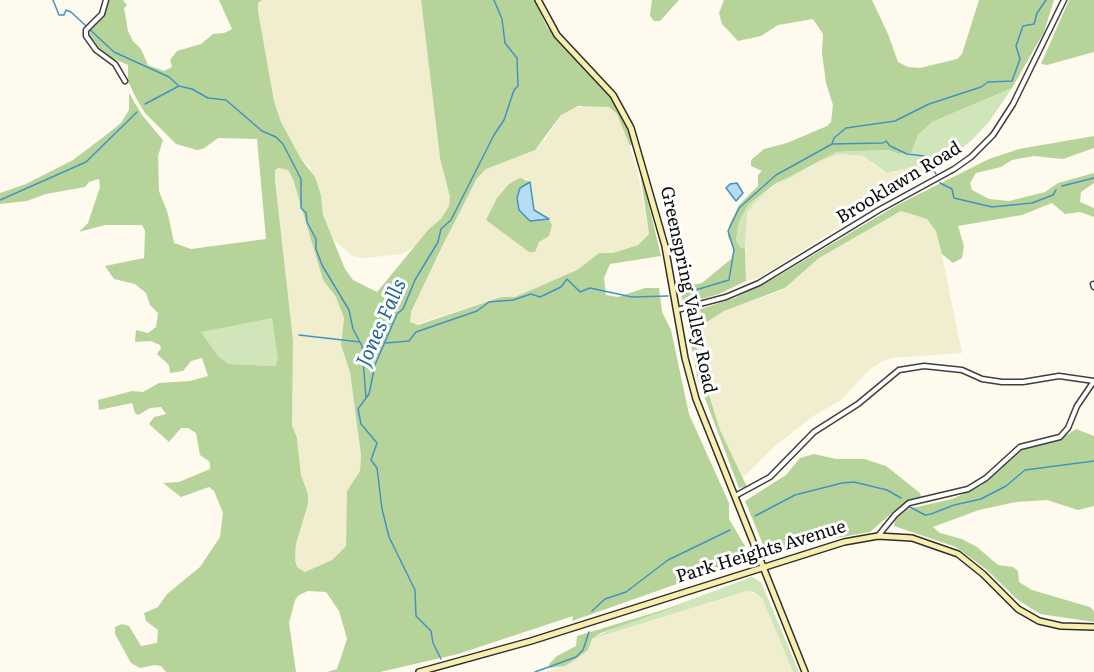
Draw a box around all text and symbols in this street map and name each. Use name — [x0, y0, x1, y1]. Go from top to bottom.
street label: Brooklawn Road — [833, 137, 965, 229]
street label: Greenspring Valley Road — [655, 184, 721, 396]
water label: Jones Falls — [352, 275, 412, 371]
street label: Park Heights Avenue — [673, 516, 849, 588]

